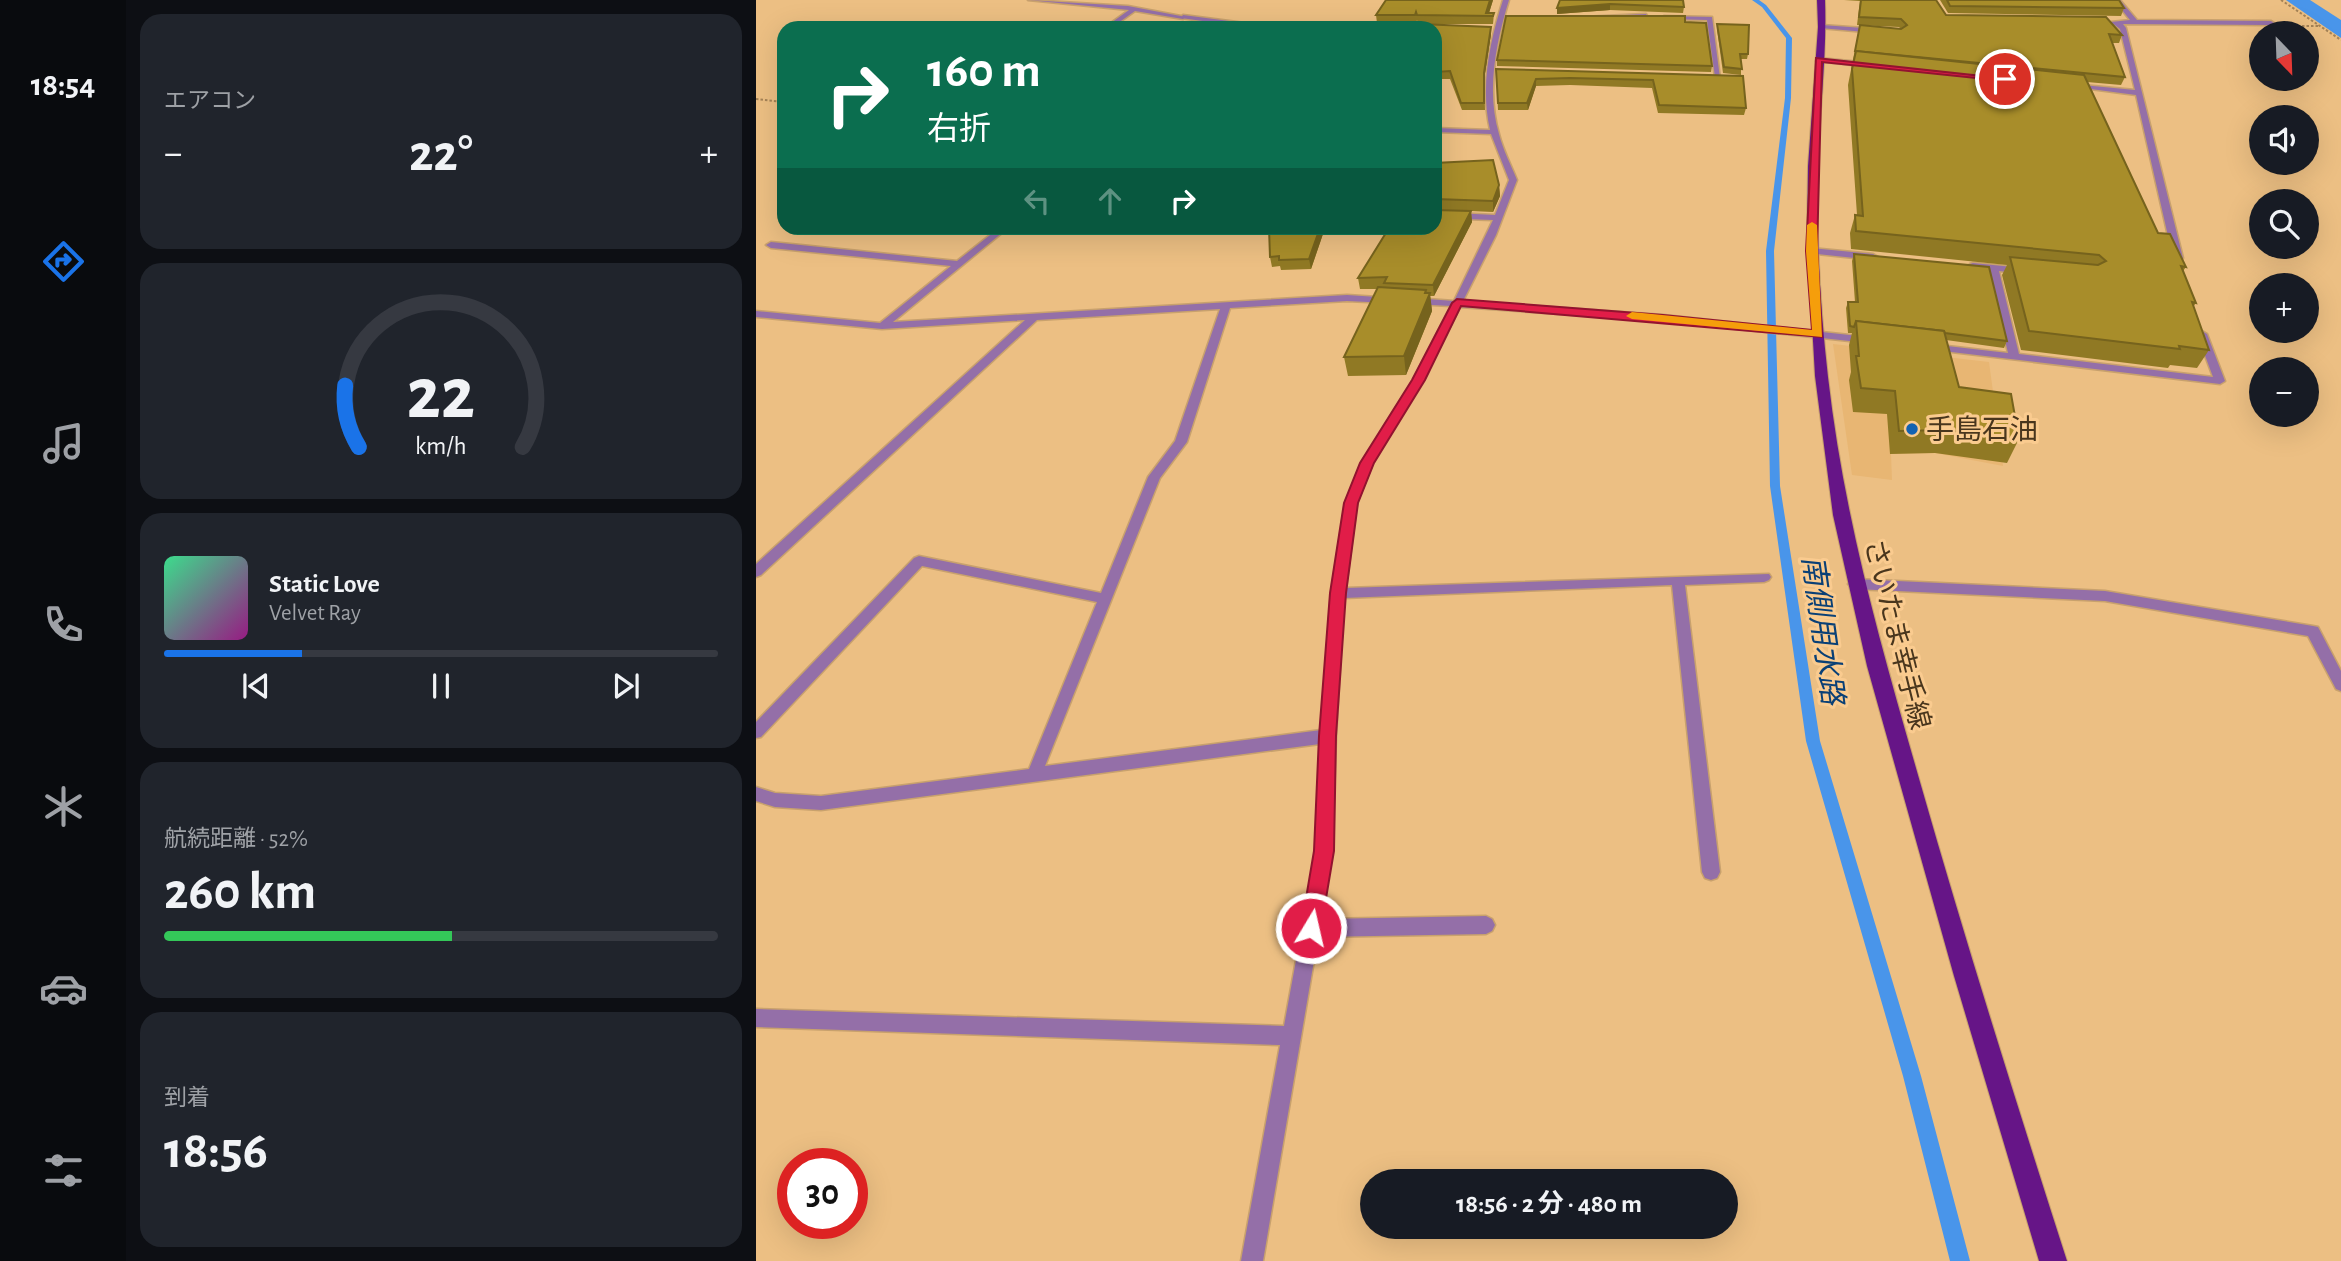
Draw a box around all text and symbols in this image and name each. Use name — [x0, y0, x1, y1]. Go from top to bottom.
north arrow — [2249, 21, 2319, 91]
map controls — [2249, 21, 2319, 427]
text: 160 m — [927, 47, 1041, 96]
icon: right — [812, 49, 903, 140]
pin — [1975, 49, 2035, 109]
icon: arrive — [1986, 60, 2024, 98]
text: 18:54 — [31, 69, 95, 101]
text: エアコン — [164, 90, 256, 113]
button: sound — [2249, 105, 2319, 175]
text: 右折 — [927, 113, 991, 145]
text: 22° — [409, 128, 473, 180]
text: − — [164, 135, 182, 173]
text: + — [700, 135, 718, 173]
icon: left — [1018, 182, 1056, 220]
icon: ahead — [1091, 182, 1129, 220]
icon: right — [1164, 182, 1202, 220]
button: search — [2249, 189, 2319, 259]
icon: directions — [39, 237, 88, 286]
button: + — [2249, 273, 2319, 343]
button: − — [2249, 357, 2319, 427]
text: 22 — [407, 360, 475, 433]
place label: 手島石油 — [1926, 415, 2038, 445]
icon: music — [39, 419, 88, 468]
marker: 手島石油 — [1904, 421, 1920, 437]
text: km/h — [415, 434, 467, 459]
street label: さいたま幸手線 — [1859, 536, 1935, 733]
water label: 南側用水路 — [1797, 554, 1850, 709]
text: Static Love — [269, 571, 380, 597]
icon: phone — [39, 600, 88, 649]
text: Velvet Ray — [269, 602, 361, 625]
icon: previous — [237, 667, 275, 705]
icon: pause — [422, 667, 460, 705]
icon: next — [607, 667, 645, 705]
icon: climate — [39, 782, 88, 831]
text: 航続距離 · 52% — [164, 828, 308, 851]
text: 260 km — [164, 866, 316, 918]
position arrow — [1274, 891, 1348, 965]
icon: car — [39, 964, 88, 1013]
text: 到着 — [164, 1087, 210, 1110]
text: 18:56 — [164, 1125, 268, 1177]
icon: filters — [39, 1146, 88, 1195]
speed limit sign: 30 — [777, 1148, 868, 1239]
text: 18:56 · 2 分 · 480 m — [1456, 1191, 1642, 1217]

